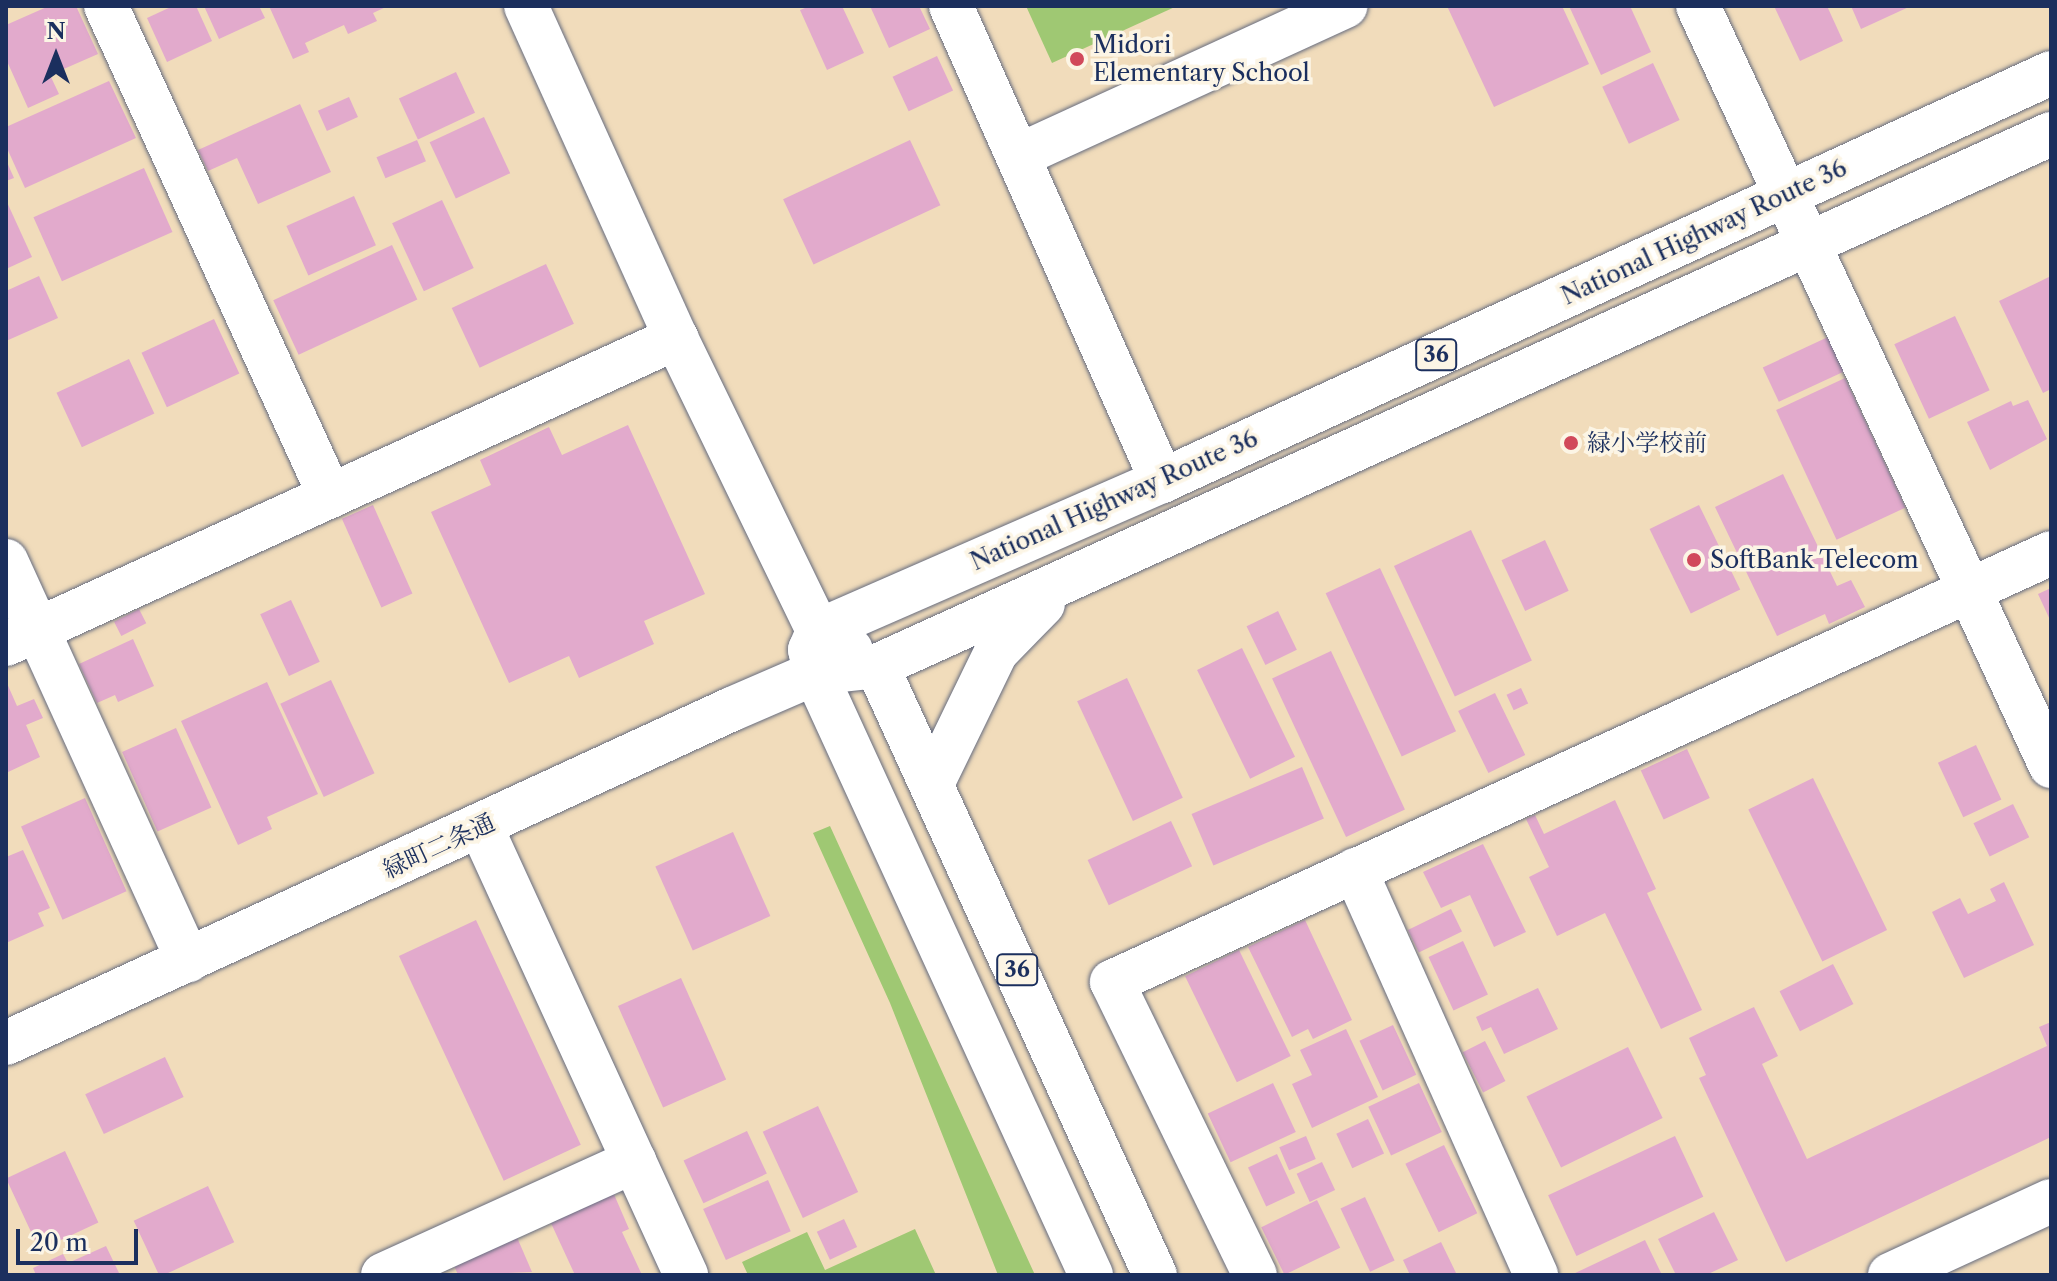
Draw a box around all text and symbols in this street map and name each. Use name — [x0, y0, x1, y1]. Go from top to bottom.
north arrow — [16, 16, 96, 96]
text: N — [46, 18, 66, 45]
place label: Midori Elementary School — [1093, 31, 1310, 87]
marker: Midori Elementary School — [1068, 50, 1086, 68]
street label: National Highway Route 36 — [1557, 153, 1851, 311]
road number: 36 — [1414, 337, 1458, 373]
street label: National Highway Route 36 — [966, 423, 1262, 577]
place label: 緑小学校前 — [1587, 429, 1707, 457]
marker: 緑小学校前 — [1562, 434, 1580, 452]
place label: SoftBank Telecom — [1710, 546, 1920, 574]
marker: SoftBank Telecom — [1685, 551, 1703, 569]
street label: 緑町二条通 — [379, 808, 499, 884]
road number: 36 — [995, 952, 1039, 988]
scale bar — [20, 1213, 142, 1263]
text: 20 m — [30, 1228, 88, 1257]

